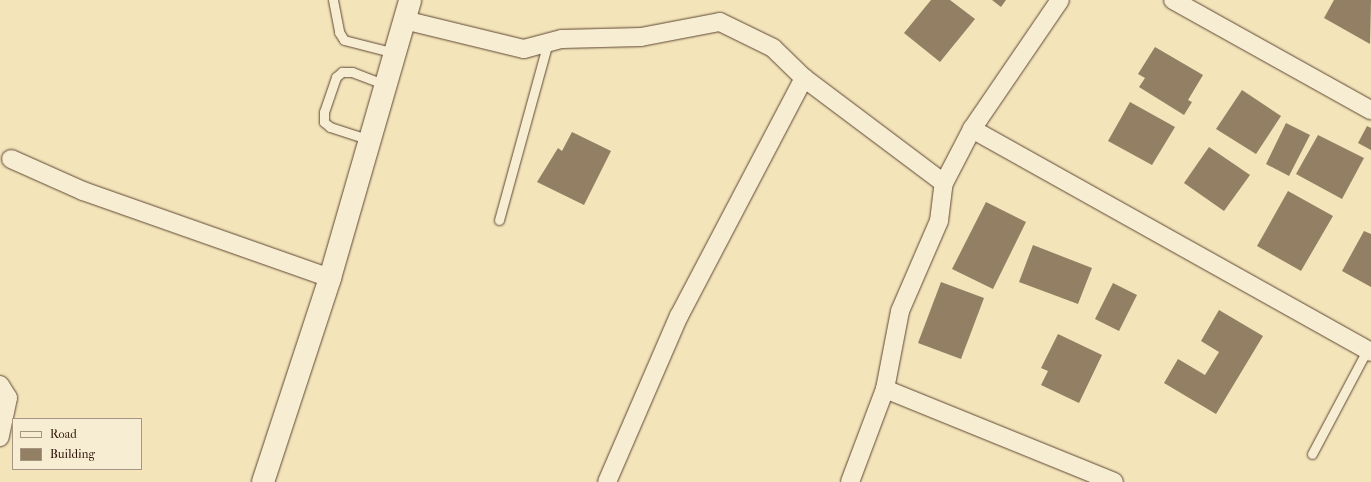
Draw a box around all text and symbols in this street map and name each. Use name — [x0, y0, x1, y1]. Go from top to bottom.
legend — [12, 418, 142, 470]
text: Road — [50, 427, 77, 441]
text: Building — [50, 447, 95, 461]

